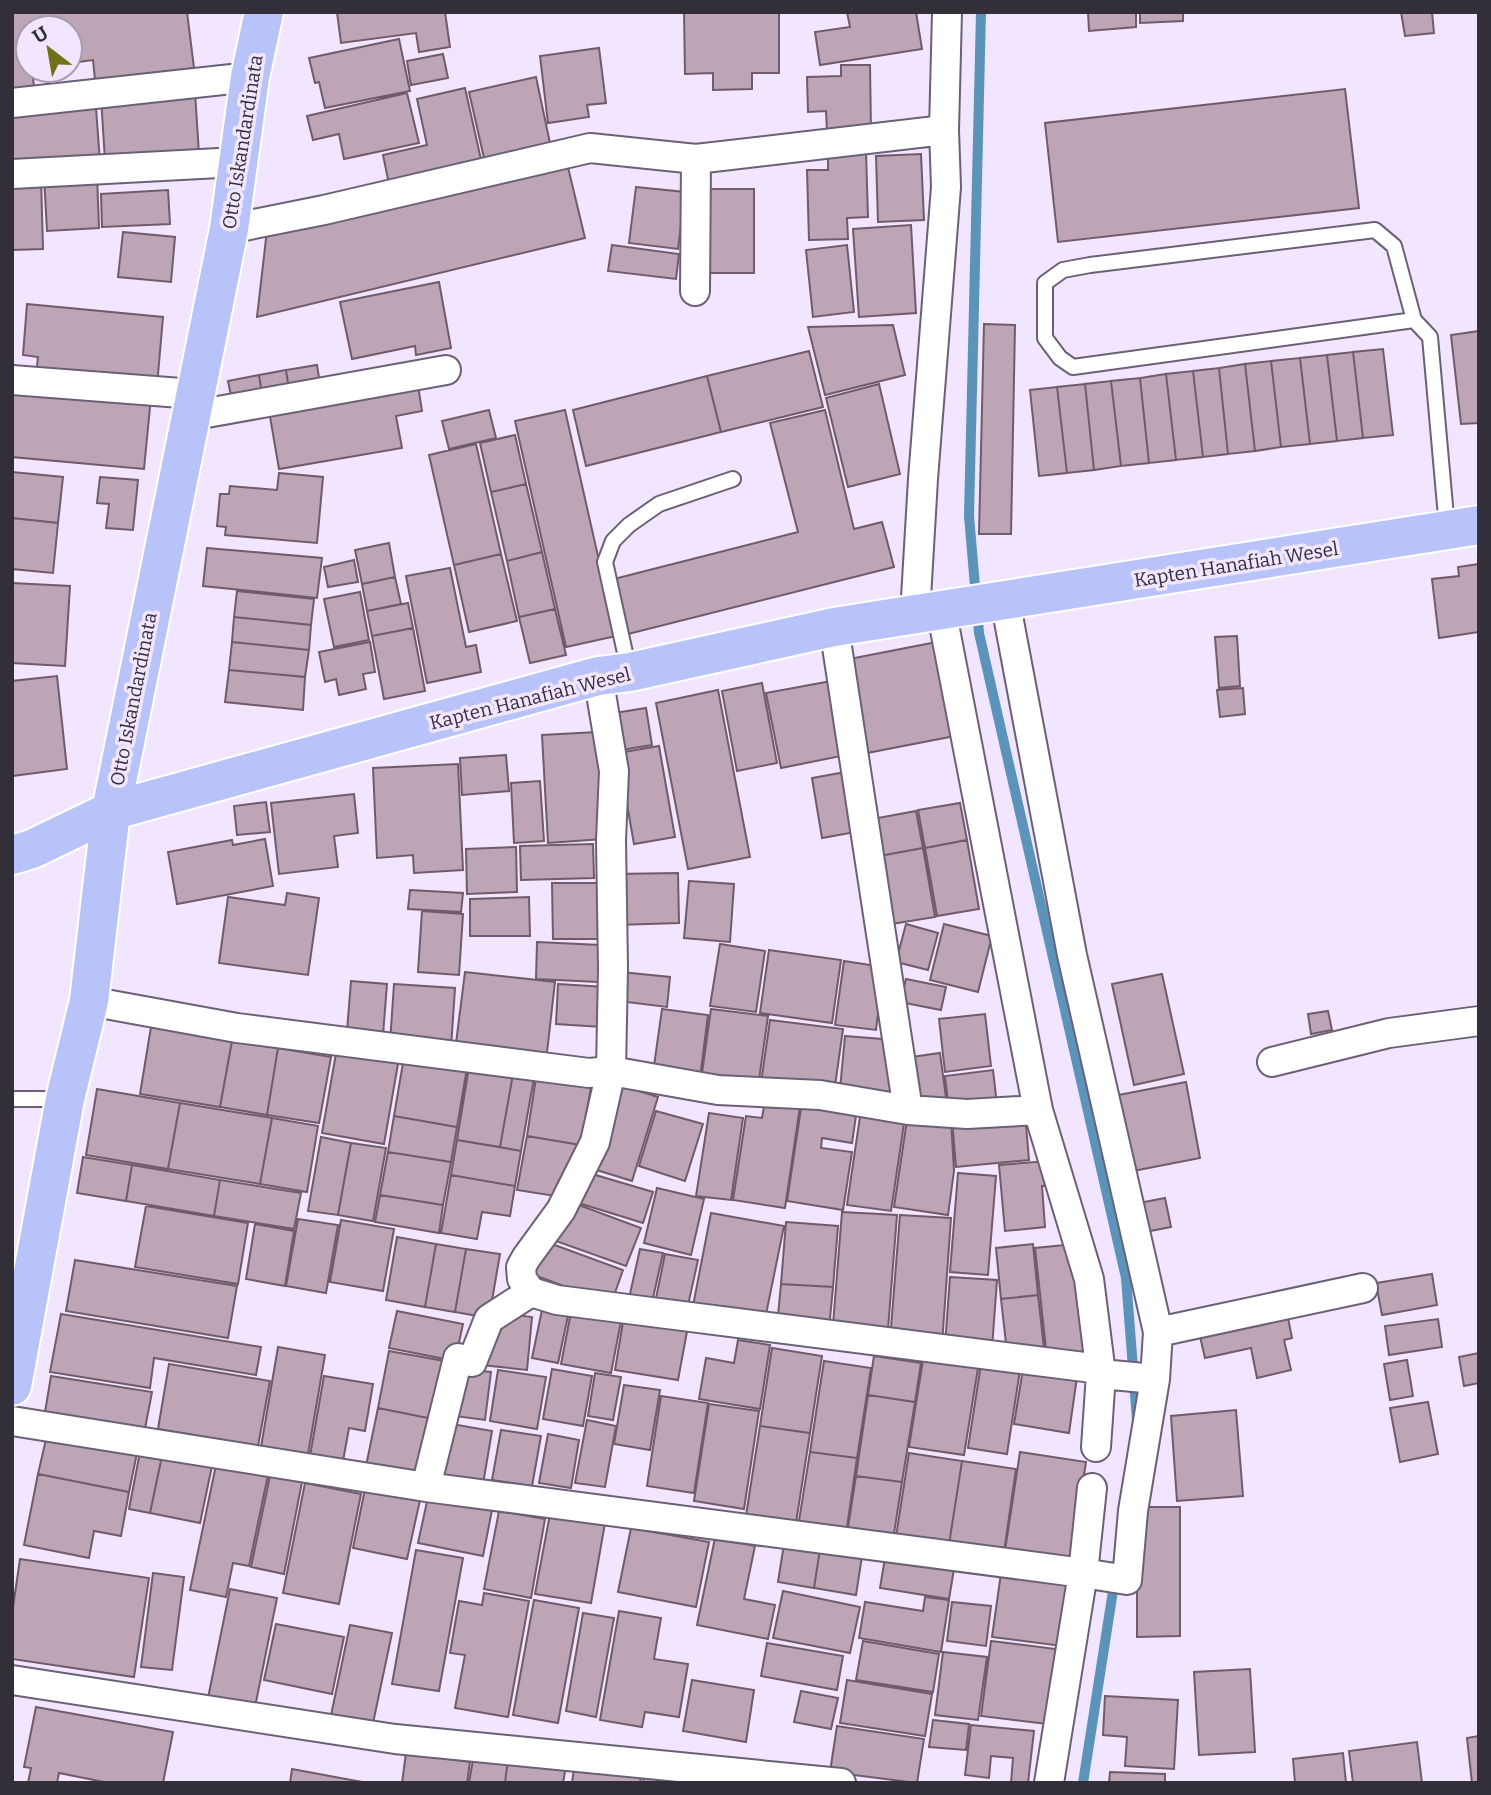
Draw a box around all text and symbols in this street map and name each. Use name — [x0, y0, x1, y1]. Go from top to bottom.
north arrow — [14, 14, 84, 84]
text: U — [29, 21, 52, 48]
street label: Otto Iskandardinata — [217, 53, 268, 231]
street label: Kapten Hanafiah Wesel — [1132, 537, 1340, 592]
street label: Otto Iskandardinata — [105, 610, 162, 788]
street label: Kapten Hanafiah Wesel — [427, 662, 633, 735]

